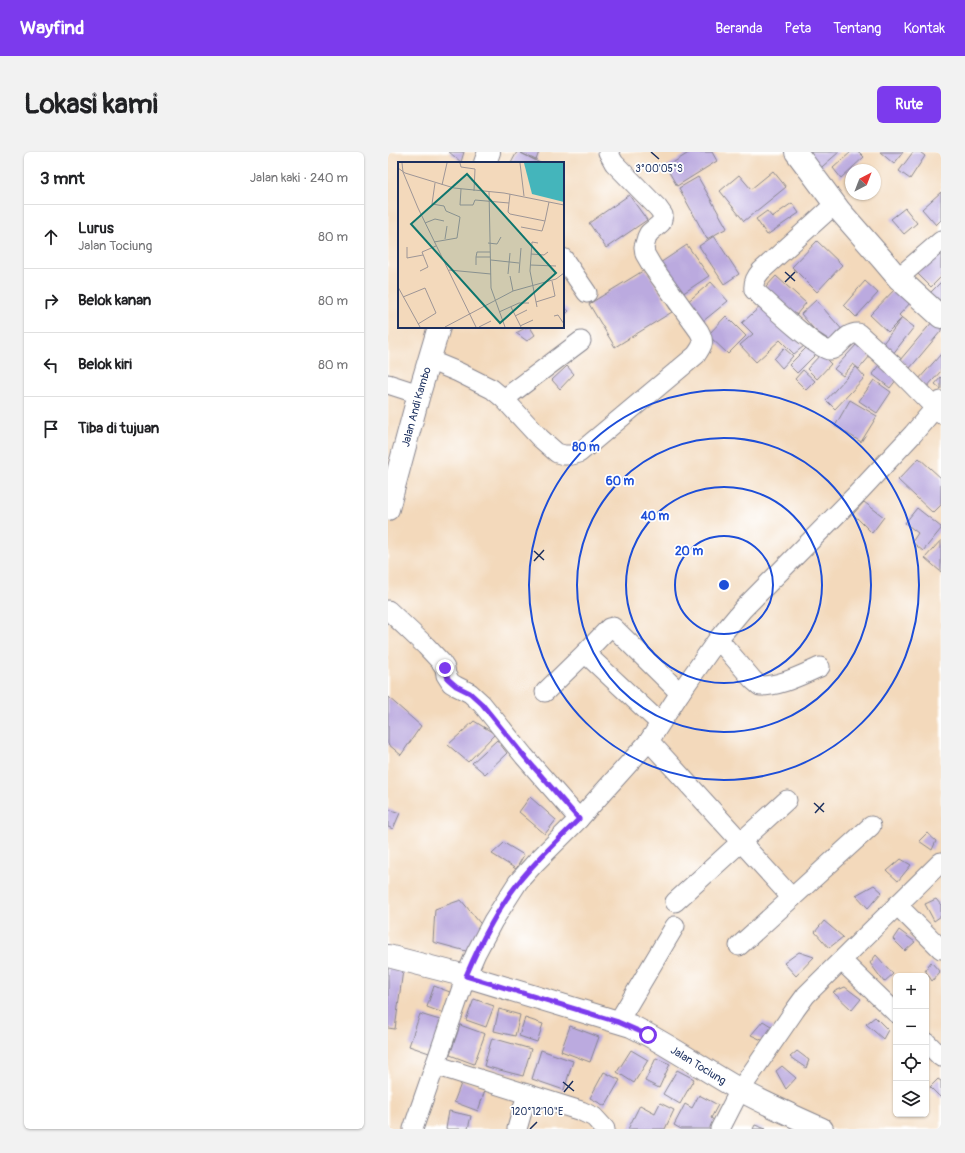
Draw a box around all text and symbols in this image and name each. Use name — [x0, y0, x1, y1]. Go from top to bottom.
text: Wayfind — [20, 16, 84, 40]
text: Beranda — [715, 20, 763, 37]
text: Peta — [785, 20, 811, 37]
text: Tentang — [833, 20, 881, 37]
text: Kontak — [903, 20, 945, 37]
button: Rute — [877, 86, 941, 123]
text: Lokasi kami — [24, 87, 158, 122]
inset map — [398, 162, 564, 328]
text: 3°00'05"S — [635, 163, 683, 175]
north arrow — [845, 164, 881, 200]
text: 3 mnt — [40, 168, 85, 189]
text: Jalan kaki · 240 m — [250, 170, 348, 186]
text: Lurus — [78, 219, 114, 238]
icon: ahead — [40, 226, 62, 248]
text: 80 m — [318, 229, 348, 245]
text: Jalan Tociung — [78, 238, 152, 254]
icon: right — [40, 290, 62, 312]
text: Belok kanan — [78, 291, 151, 310]
text: 80 m — [318, 293, 348, 309]
icon: left — [40, 354, 62, 376]
text: Belok kiri — [78, 355, 132, 374]
text: 80 m — [318, 357, 348, 373]
street label: Jalan Andi Kambo — [399, 365, 434, 448]
icon: arrive — [40, 418, 62, 440]
text: Tiba di tujuan — [78, 419, 159, 438]
text: 80 m — [572, 440, 600, 455]
text: 60 m — [606, 474, 635, 489]
text: 40 m — [640, 509, 670, 524]
text: 20 m — [675, 544, 703, 559]
centre of rings — [717, 578, 731, 592]
route end — [436, 659, 454, 677]
map controls — [893, 973, 929, 1117]
button: + — [893, 973, 929, 1009]
button: − — [893, 1009, 929, 1045]
route start — [639, 1026, 657, 1044]
street label: Jalan Tociung — [668, 1043, 729, 1088]
button: locate — [893, 1045, 929, 1081]
button: layers — [893, 1081, 929, 1117]
text: 120°12'10"E — [511, 1106, 563, 1118]

